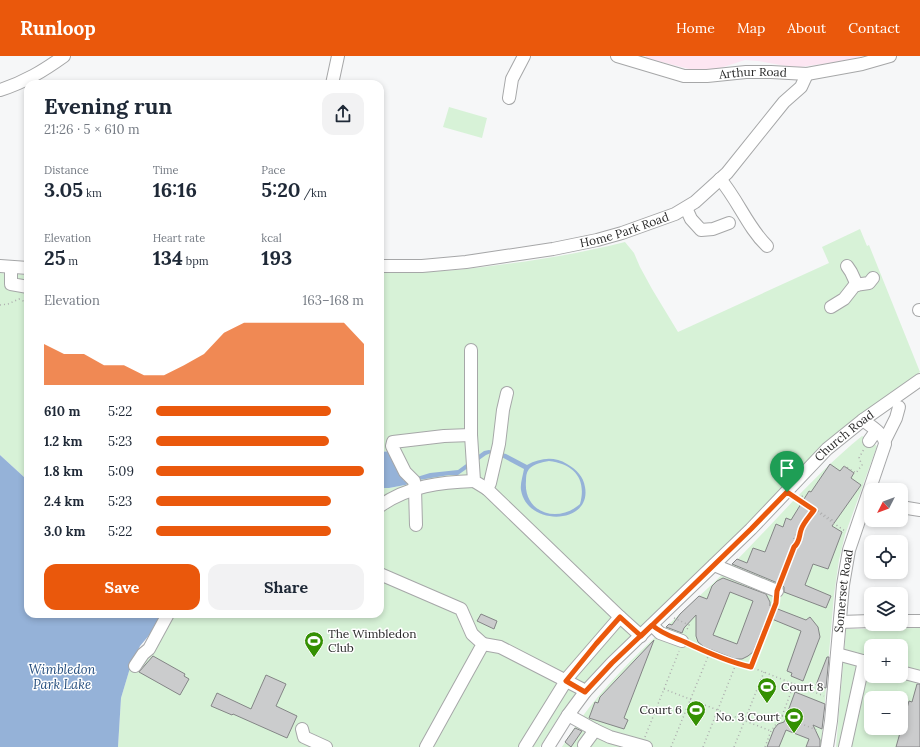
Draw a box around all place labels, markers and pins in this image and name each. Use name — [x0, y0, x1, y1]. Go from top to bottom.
pin — [770, 451, 804, 492]
place label: The Wimbledon Club — [328, 626, 417, 655]
sports icon: The Wimbledon Club — [303, 630, 325, 658]
sports icon: Court 8 — [756, 676, 778, 704]
place label: Court 8 — [781, 679, 824, 694]
sports icon: Court 6 — [685, 699, 707, 727]
place label: Court 6 — [639, 702, 682, 717]
sports icon: No. 3 Court — [783, 706, 805, 734]
place label: No. 3 Court — [716, 709, 780, 724]

